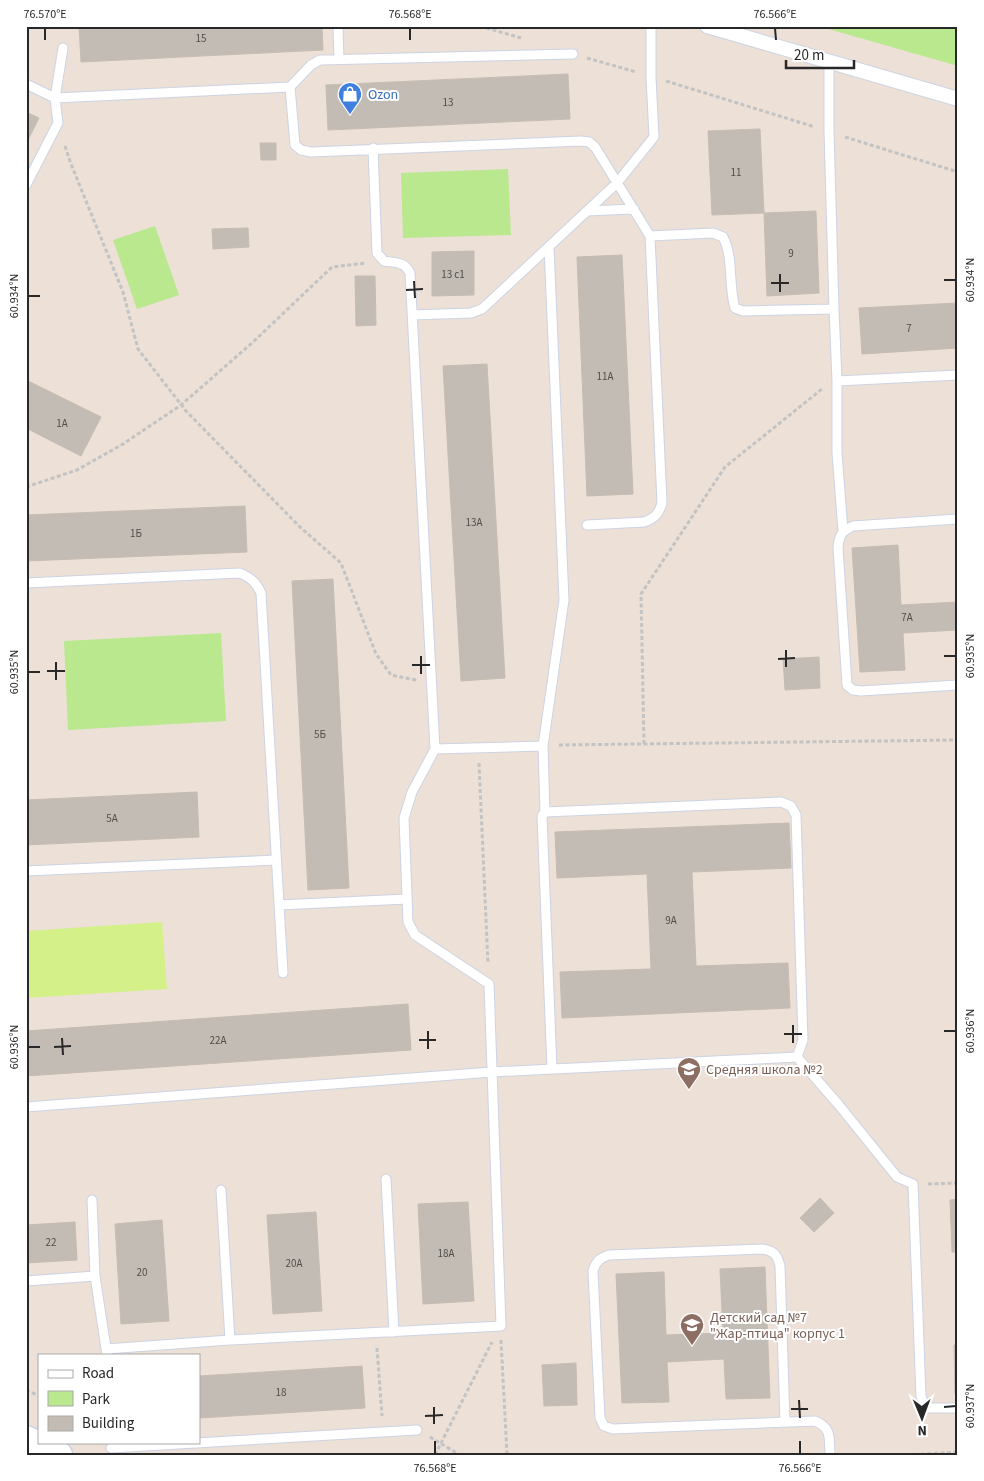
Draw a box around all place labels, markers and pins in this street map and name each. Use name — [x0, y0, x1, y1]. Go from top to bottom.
shop icon: Ozon — [337, 81, 363, 115]
place label: Ozon — [368, 85, 398, 105]
school or university icon: Средняя школа №2 — [676, 1056, 702, 1090]
place label: Средняя школа №2 — [706, 1060, 823, 1080]
place label: Детский сад №7 "Жар-птица" корпус 1 — [710, 1308, 845, 1344]
school or university icon: Детский сад №7 "Жар-птица" корпус 1 — [679, 1312, 705, 1346]

